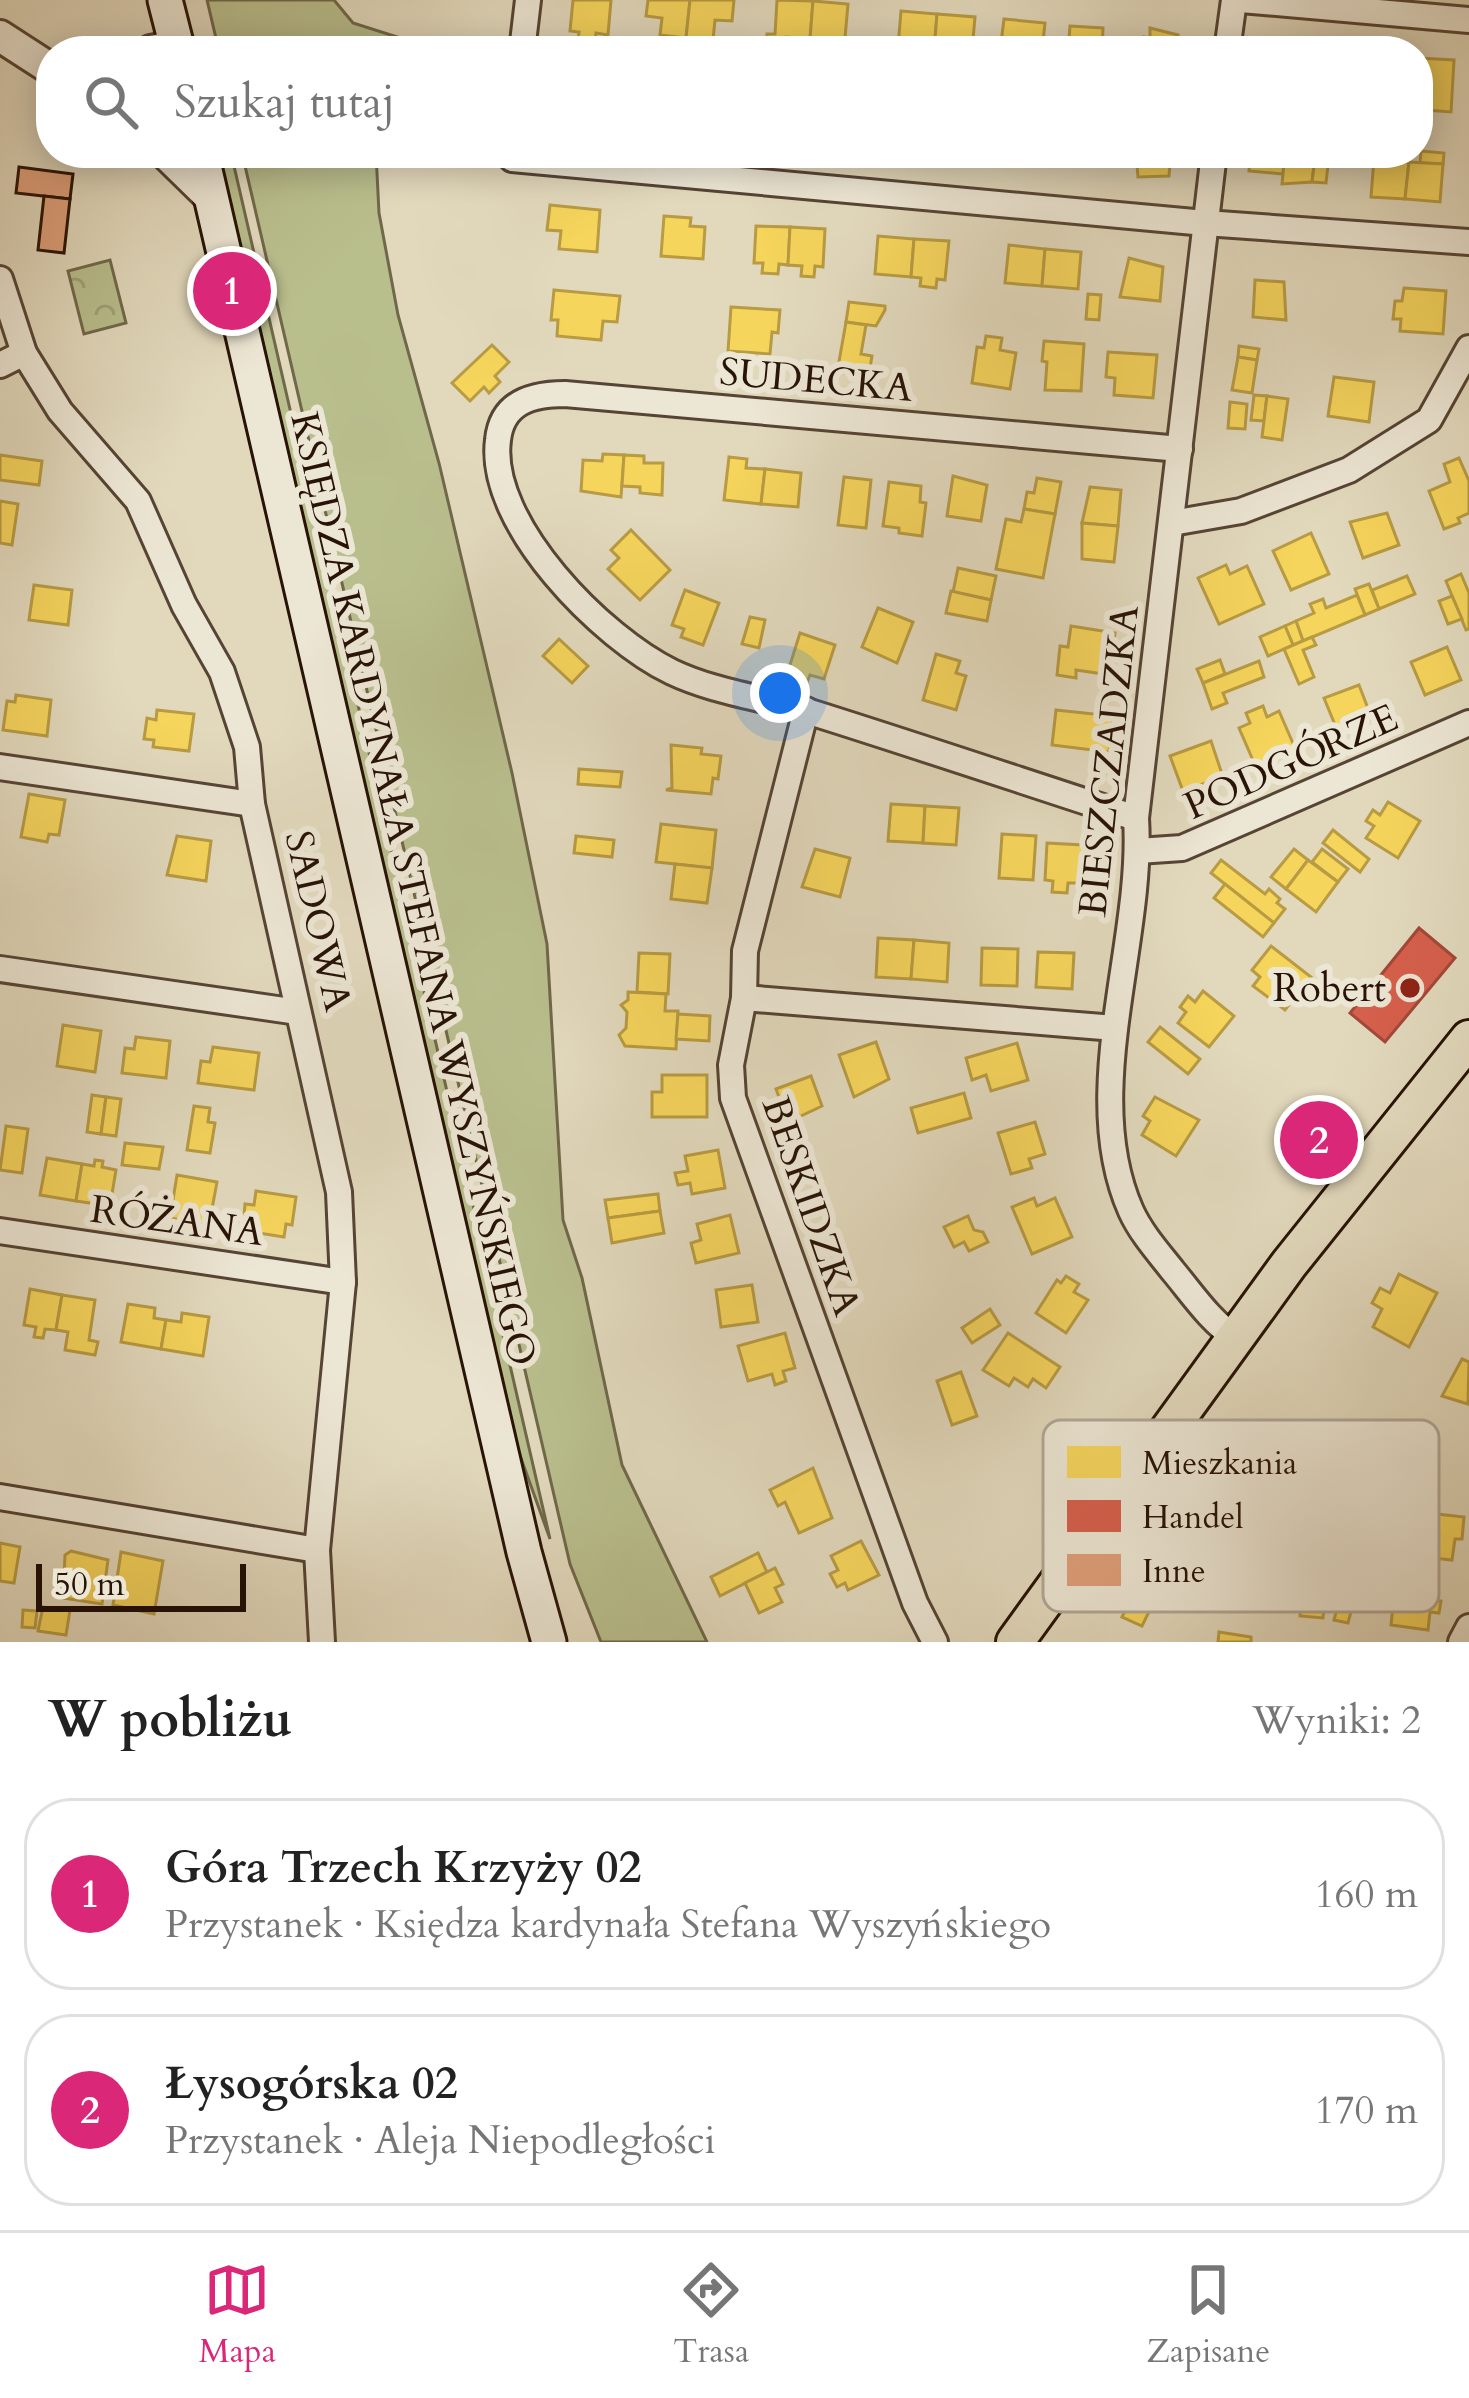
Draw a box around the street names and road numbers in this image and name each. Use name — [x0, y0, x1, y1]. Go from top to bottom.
street label: SUDECKA — [717, 345, 915, 415]
street label: KSIĘDZA KARDYNAŁA STEFANA WYSZYŃSKIEGO — [277, 407, 549, 1371]
street label: BIESZCZADZKA — [1066, 602, 1152, 919]
street label: PODGÓRZE — [1176, 691, 1406, 833]
street label: SADOWA — [272, 826, 365, 1017]
street label: BESKIDZKA — [749, 1089, 873, 1323]
street label: RÓŻANA — [87, 1183, 267, 1259]

